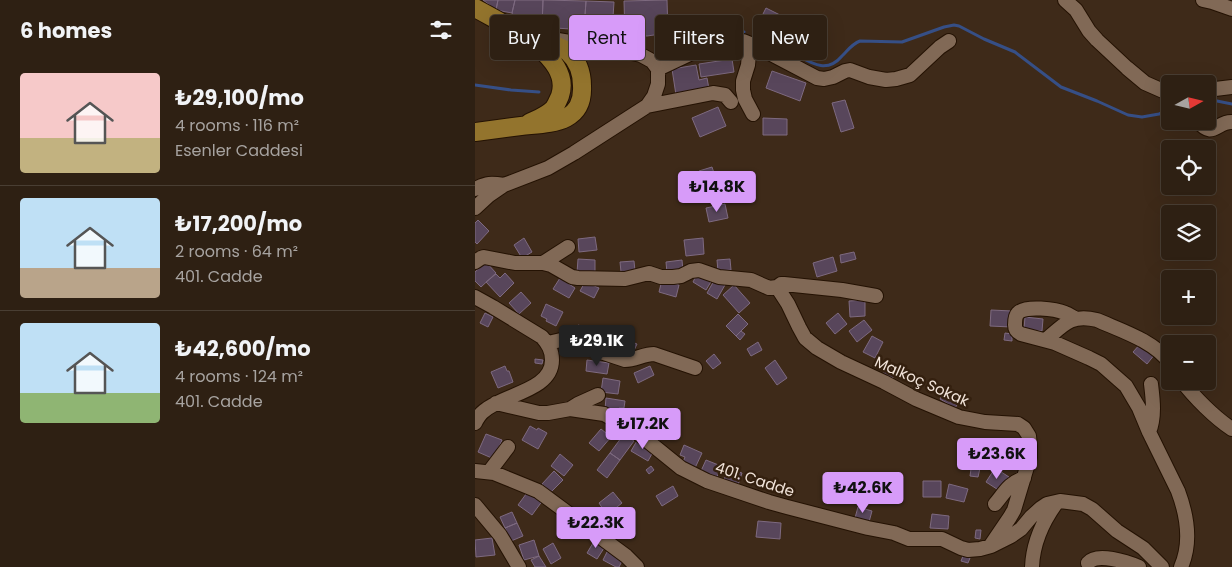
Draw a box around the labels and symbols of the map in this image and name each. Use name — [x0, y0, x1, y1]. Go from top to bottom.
north arrow — [1161, 75, 1216, 130]
pin: ₺14.8K — [676, 170, 758, 213]
pin: ₺29.1K — [556, 324, 638, 367]
street label: Malkoç Sokak — [872, 351, 973, 411]
pin: ₺17.2K — [602, 408, 684, 450]
pin: ₺23.6K — [956, 438, 1038, 480]
street label: 401. Cadde — [713, 456, 797, 502]
pin: ₺42.6K — [822, 472, 904, 514]
pin: ₺22.3K — [555, 506, 637, 549]

